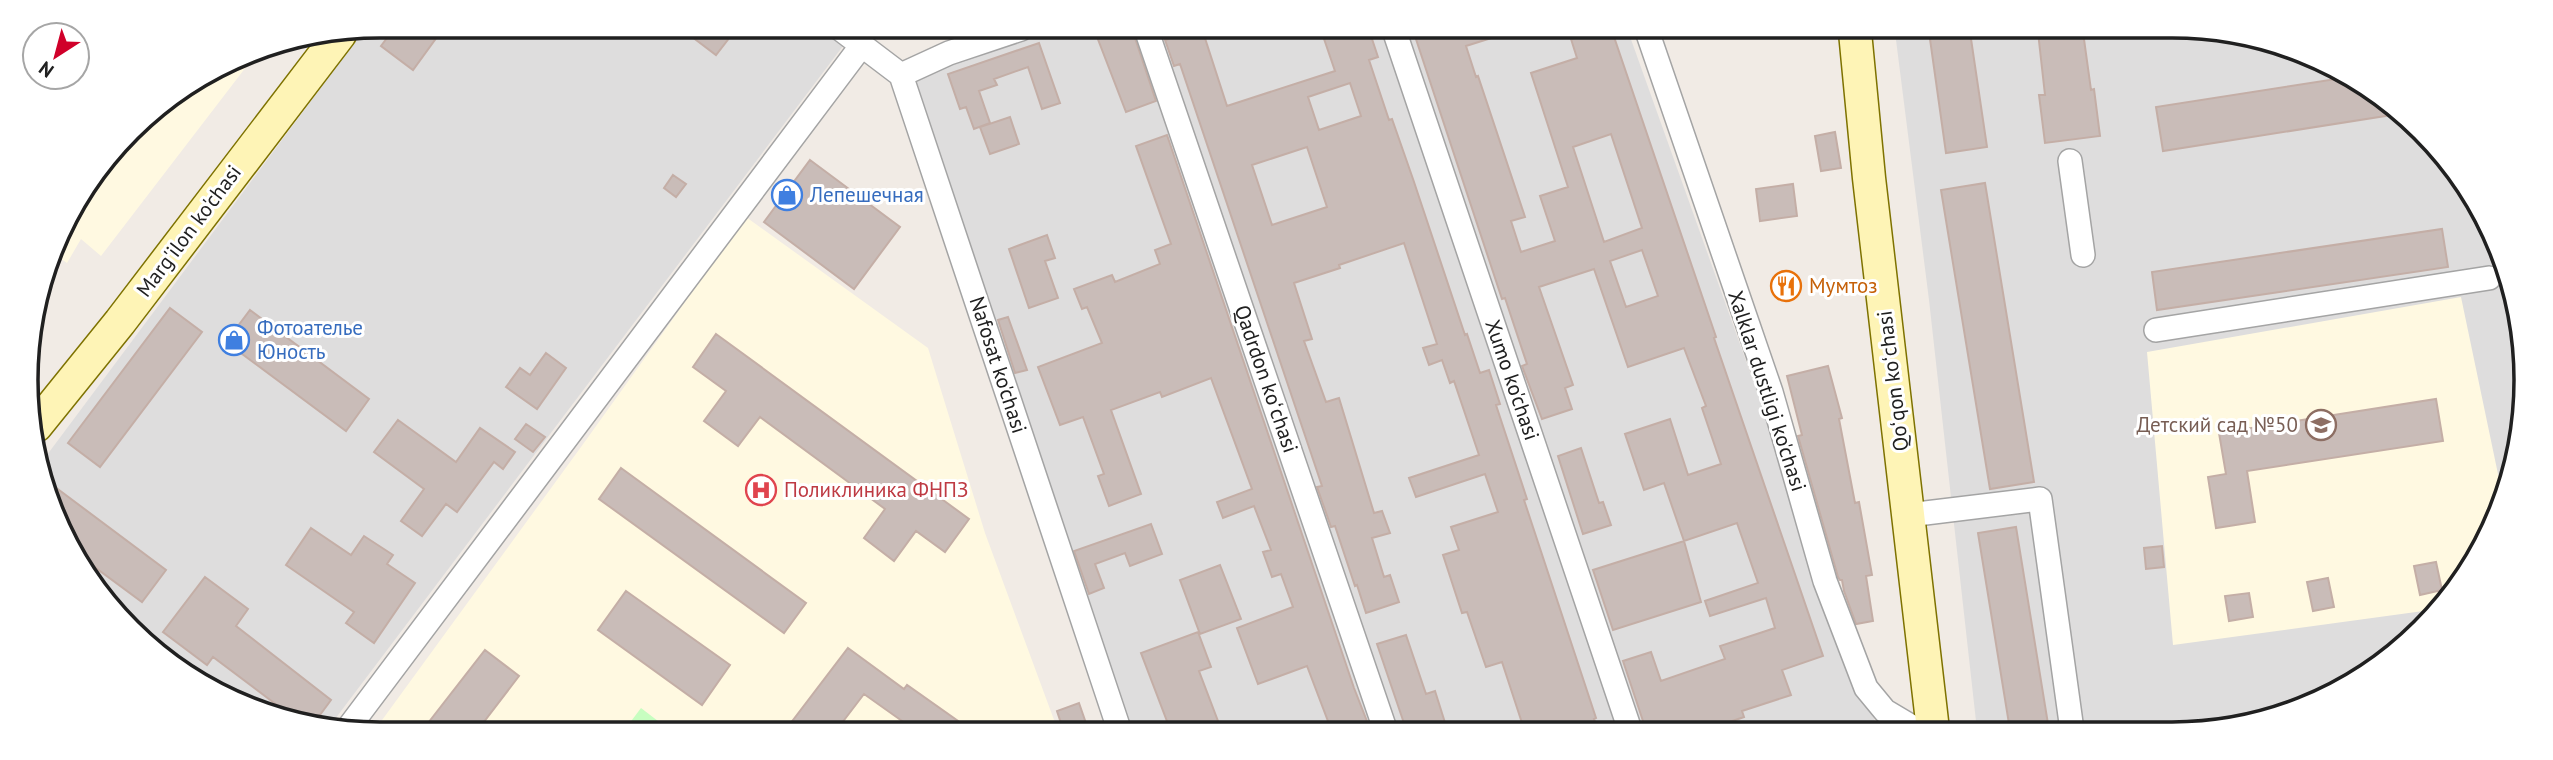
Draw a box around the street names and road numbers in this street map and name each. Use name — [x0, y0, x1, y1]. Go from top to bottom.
street label: Marg'ilon ko'chasi — [130, 159, 247, 302]
street label: Xalklar dustligi ko'chasi — [1722, 287, 1813, 495]
street label: Nafosat ko'chasi — [964, 293, 1033, 437]
street label: Qadrdon koʻchasi — [1229, 301, 1304, 456]
street label: Qoʻqon koʻchasi — [1870, 309, 1915, 453]
street label: Xumo ko'chasi — [1479, 316, 1546, 444]

